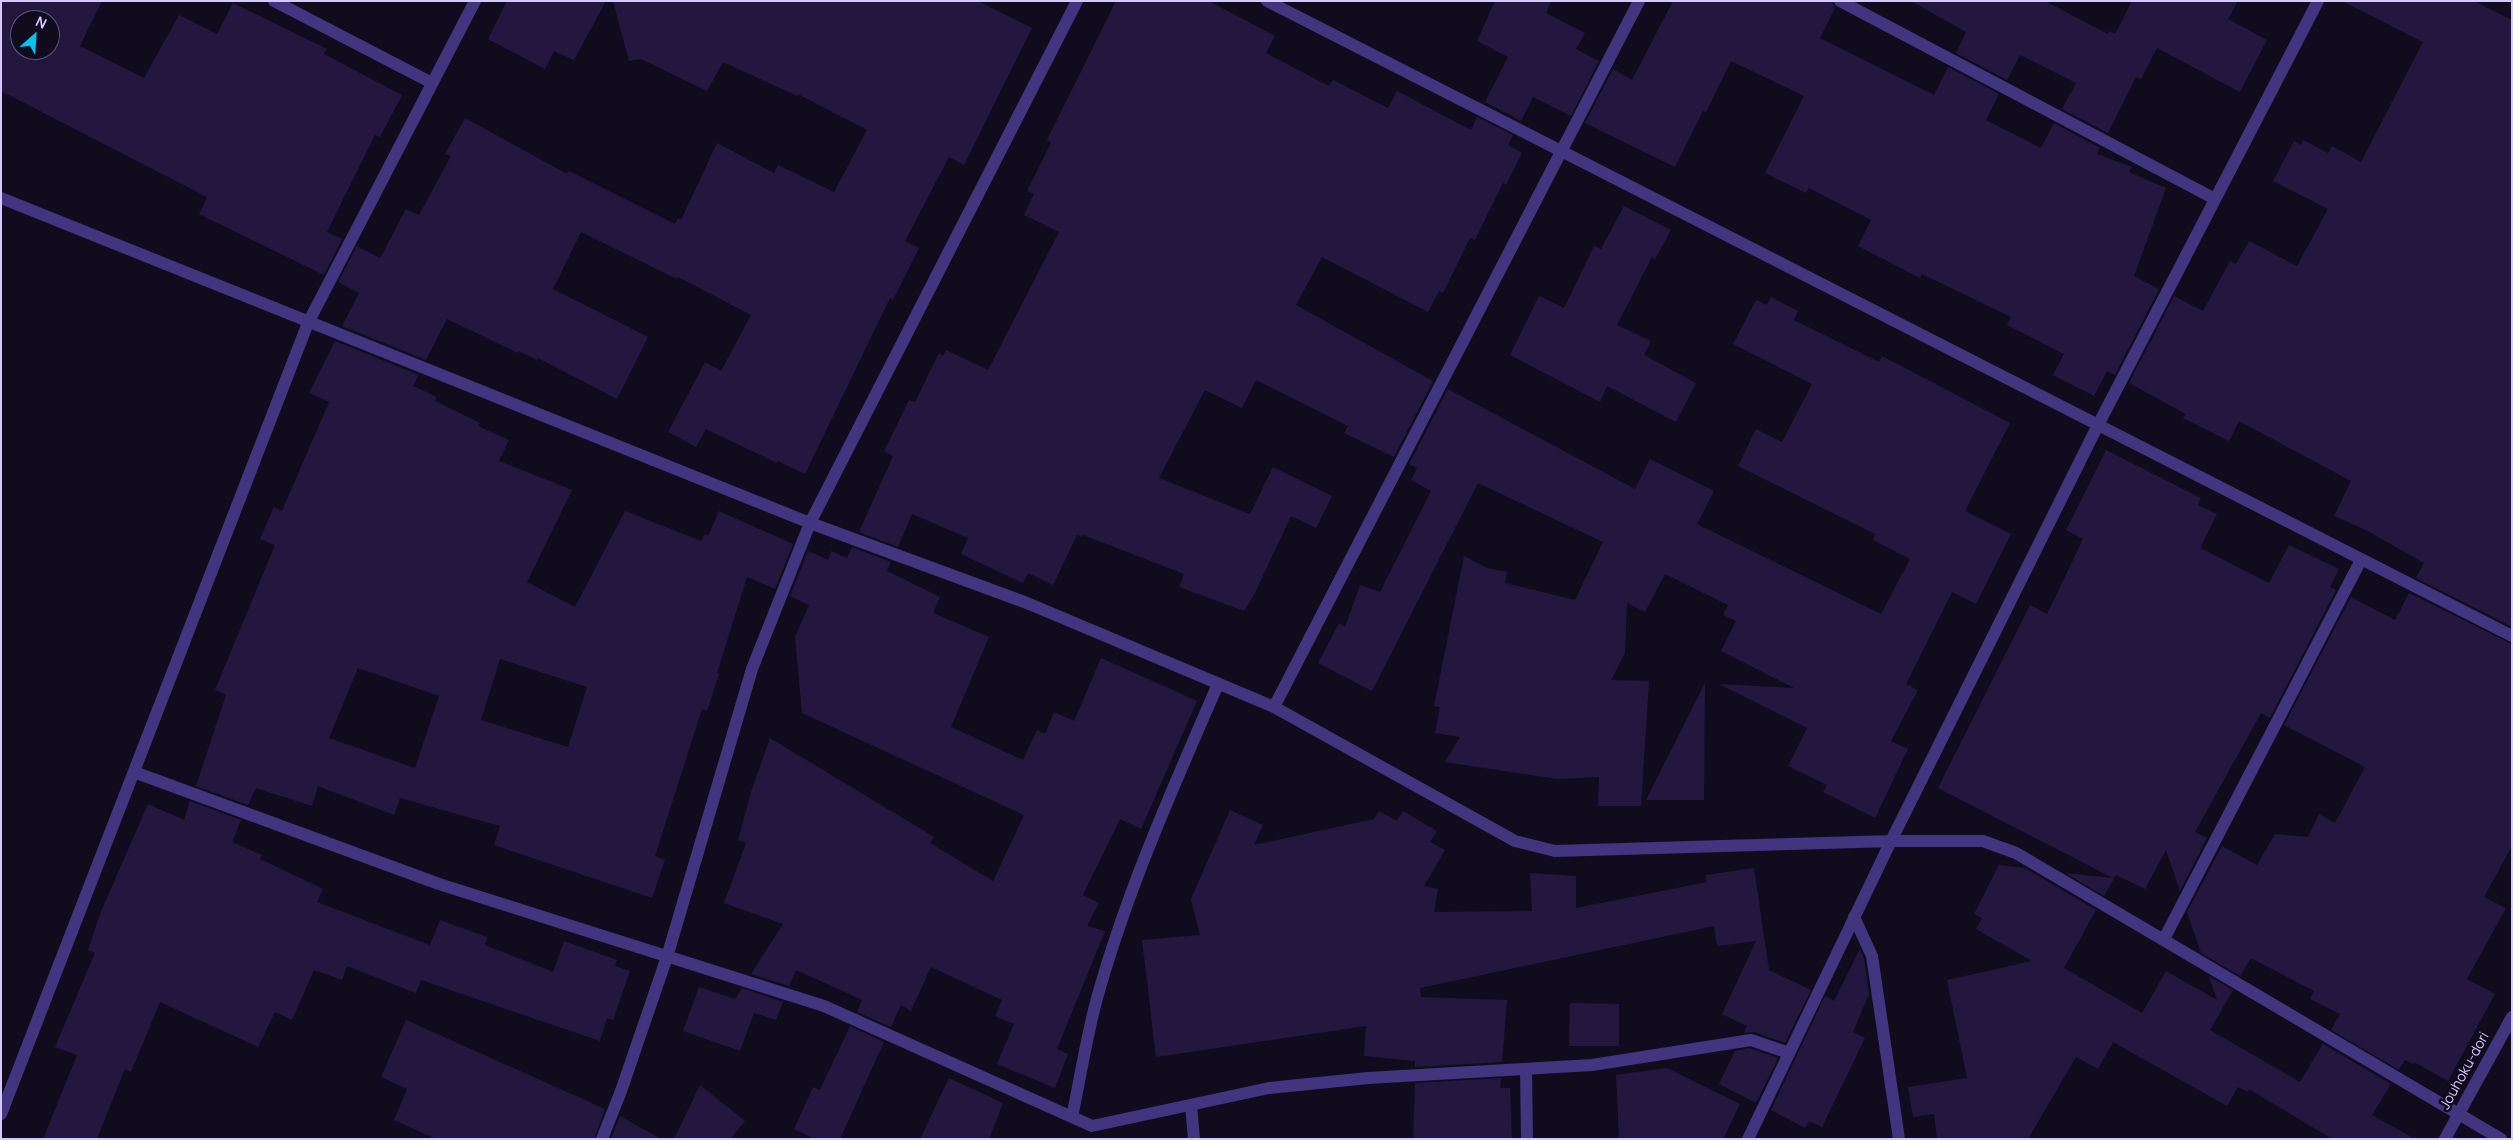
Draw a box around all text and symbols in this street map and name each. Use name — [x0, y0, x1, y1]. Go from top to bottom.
north arrow — [10, 10, 60, 60]
text: N — [33, 11, 50, 33]
street label: Jouhoku-dori — [2437, 1029, 2493, 1113]

